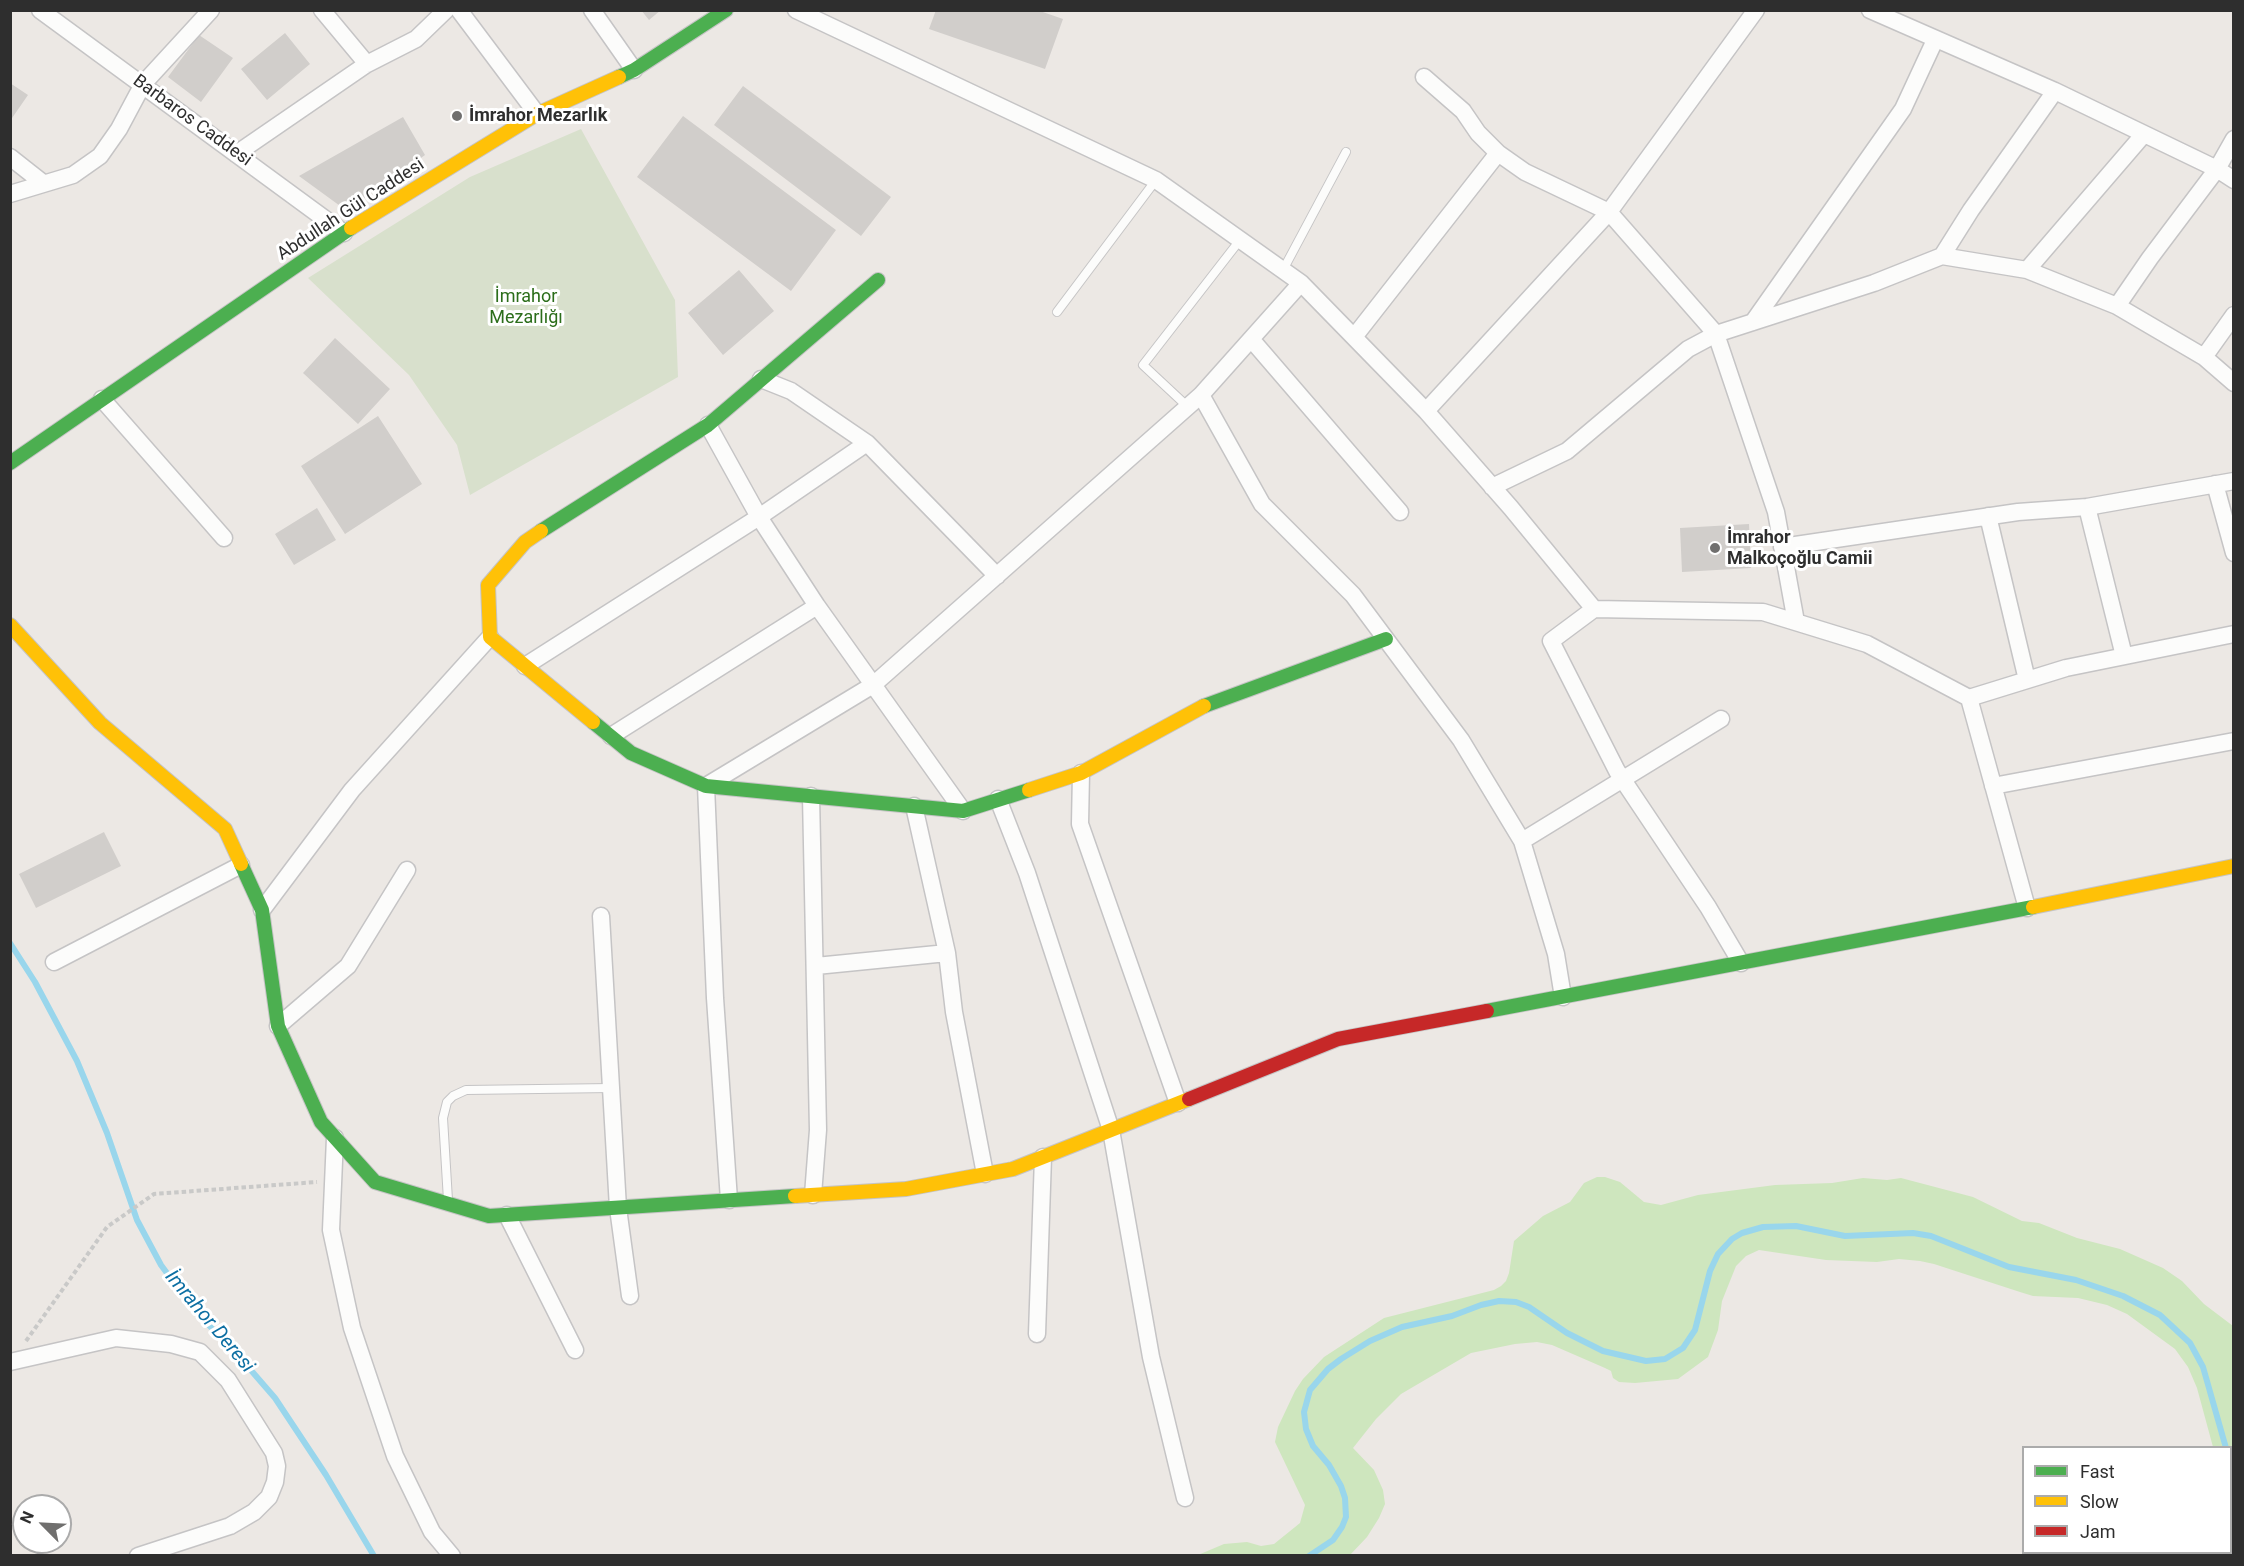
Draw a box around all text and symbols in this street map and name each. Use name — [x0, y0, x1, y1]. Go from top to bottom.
street label: Barbaros Caddesi — [128, 71, 256, 171]
place label: İmrahor Mezarlık — [469, 105, 607, 127]
marker: İmrahor Mezarlık — [450, 109, 464, 123]
street label: Abdullah Gül Caddesi — [273, 154, 429, 266]
park label: İmrahor Mezarlığı — [489, 286, 563, 328]
place label: İmrahor Malkoçoğlu Camii — [1727, 527, 1873, 570]
marker: İmrahor Malkoçoğlu Camii — [1708, 541, 1722, 555]
water label: İmrahor Deresi — [159, 1266, 259, 1378]
legend — [2022, 1446, 2232, 1554]
text: Fast — [2080, 1461, 2115, 1482]
text: Slow — [2080, 1491, 2119, 1512]
north arrow — [12, 1494, 72, 1554]
text: N — [16, 1508, 38, 1526]
text: Jam — [2080, 1521, 2116, 1542]

